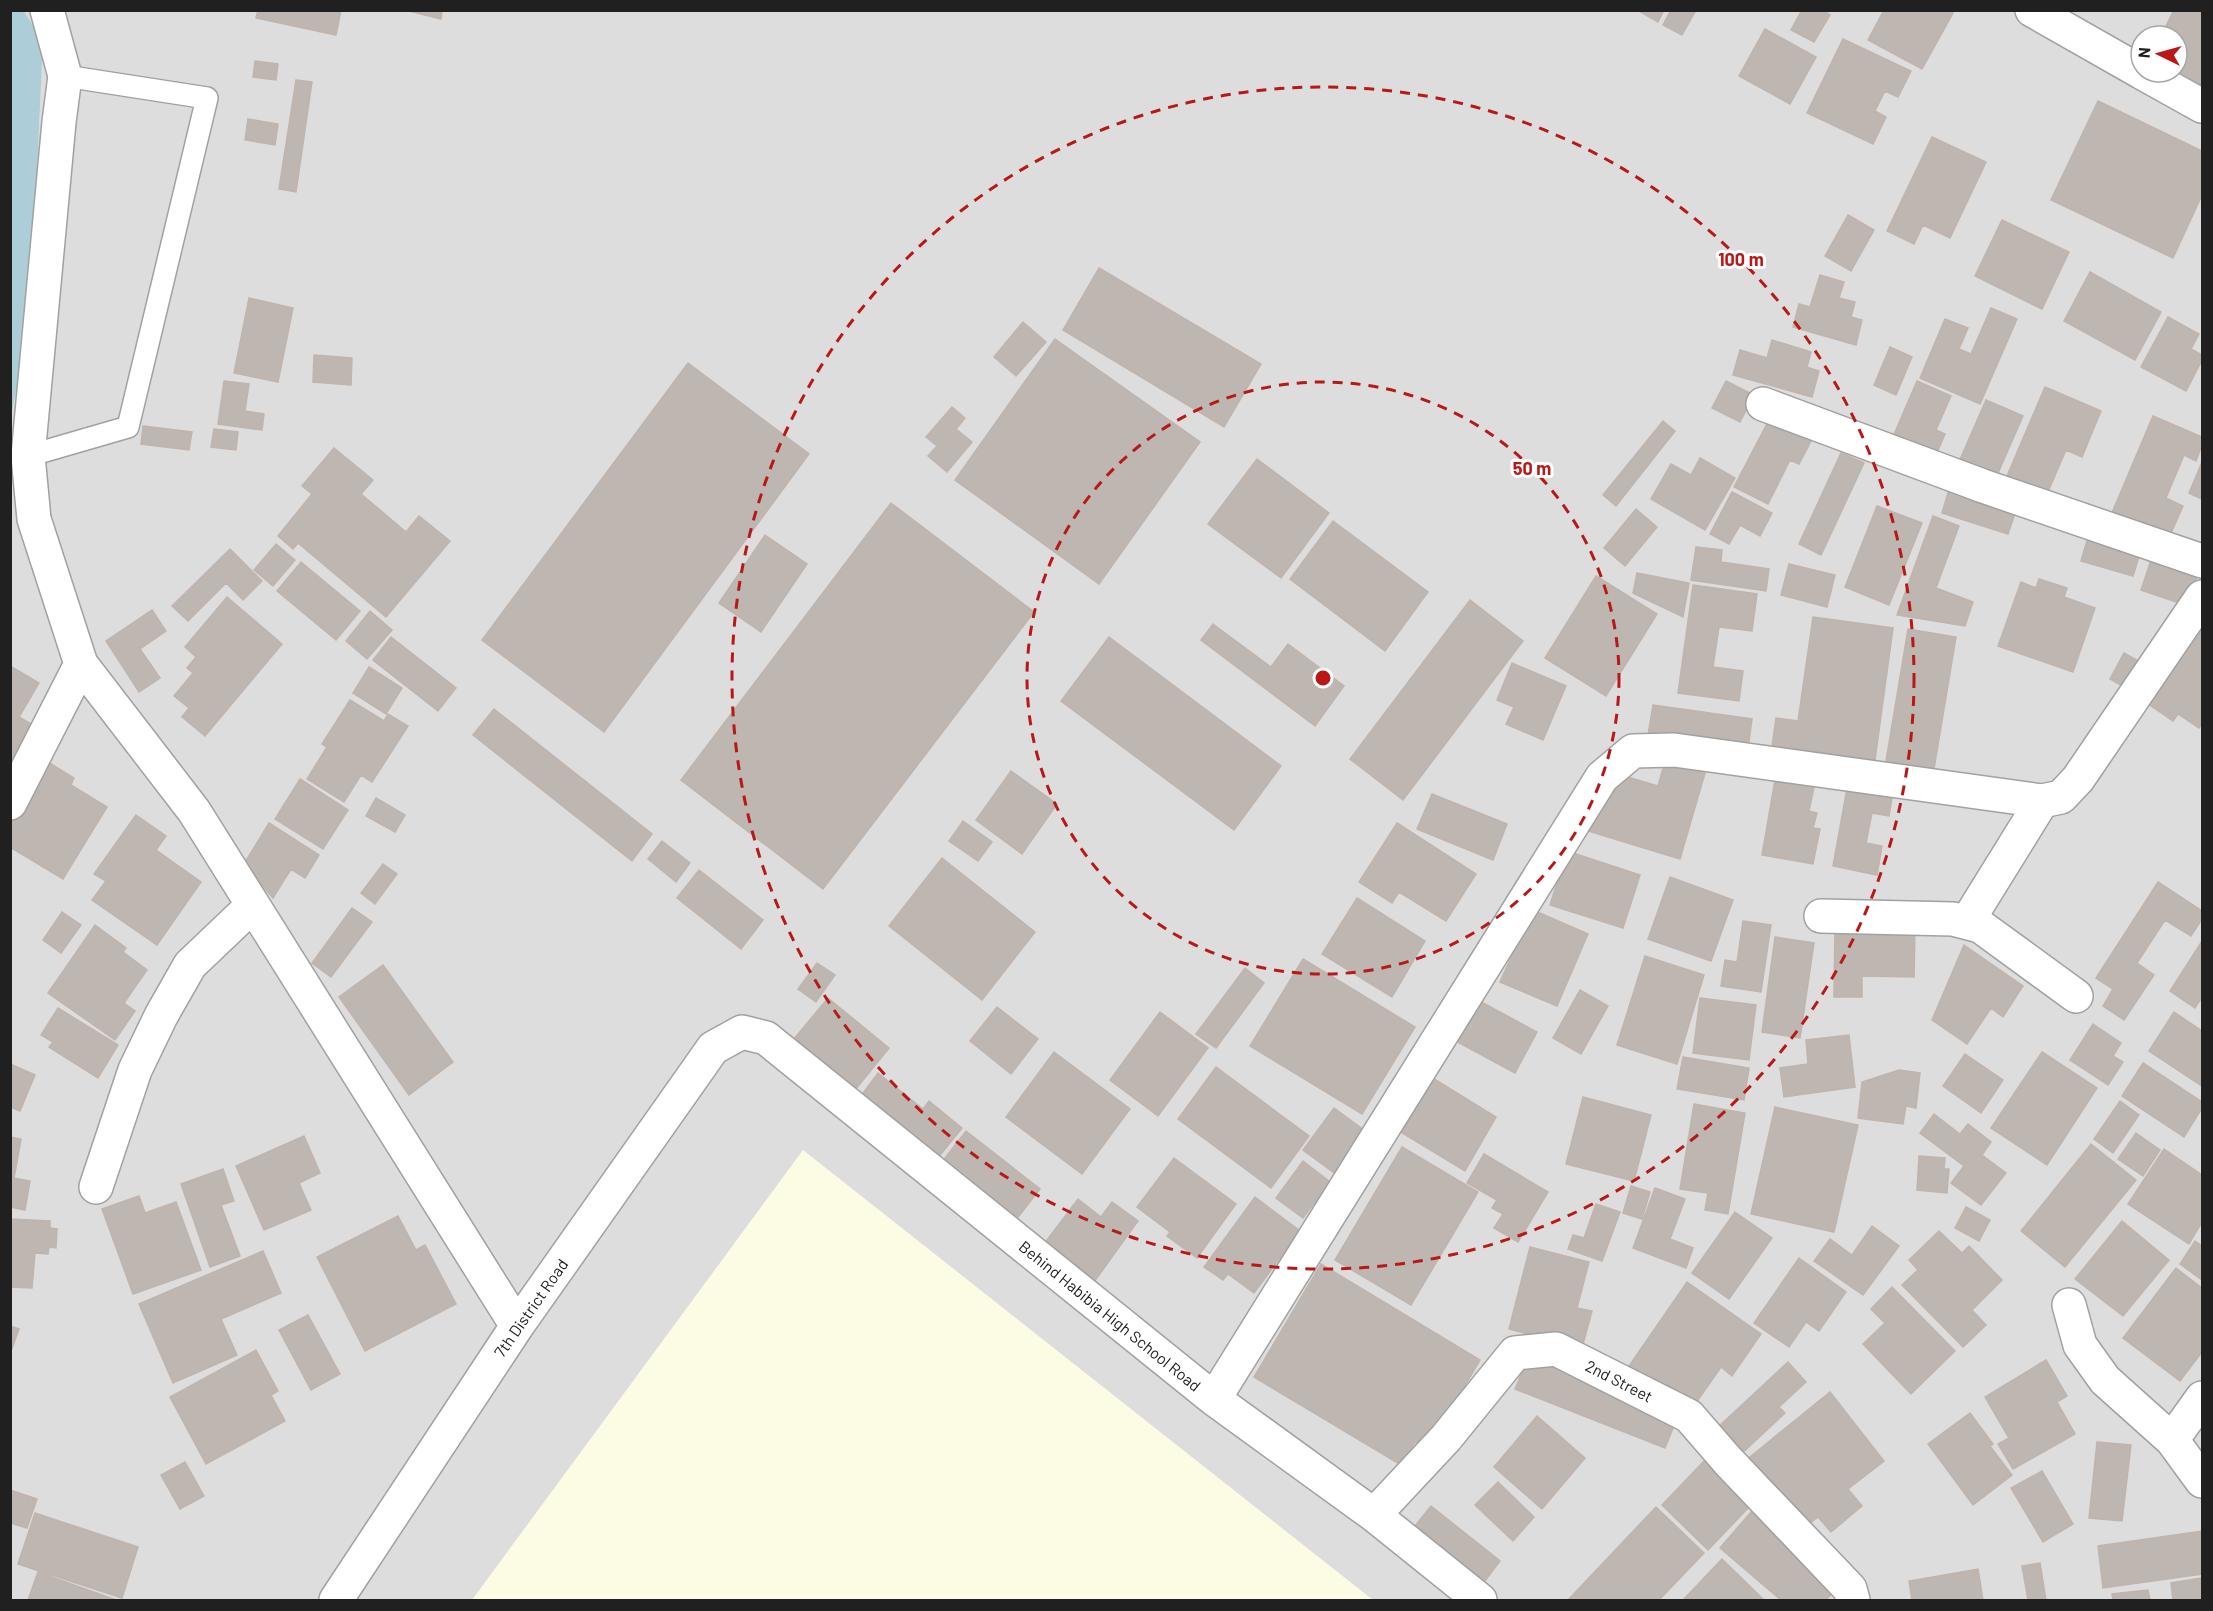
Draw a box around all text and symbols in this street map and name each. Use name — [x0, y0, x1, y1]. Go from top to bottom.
north arrow — [2129, 24, 2189, 84]
text: N — [2134, 47, 2153, 59]
text: 100 m — [1718, 248, 1764, 270]
text: 50 m — [1513, 457, 1551, 479]
centre of rings — [1313, 668, 1333, 688]
street label: Behind Habibia High School Road — [1016, 1236, 1205, 1395]
street label: 7th District Road — [490, 1255, 571, 1360]
street label: 2nd Street — [1583, 1356, 1656, 1406]

